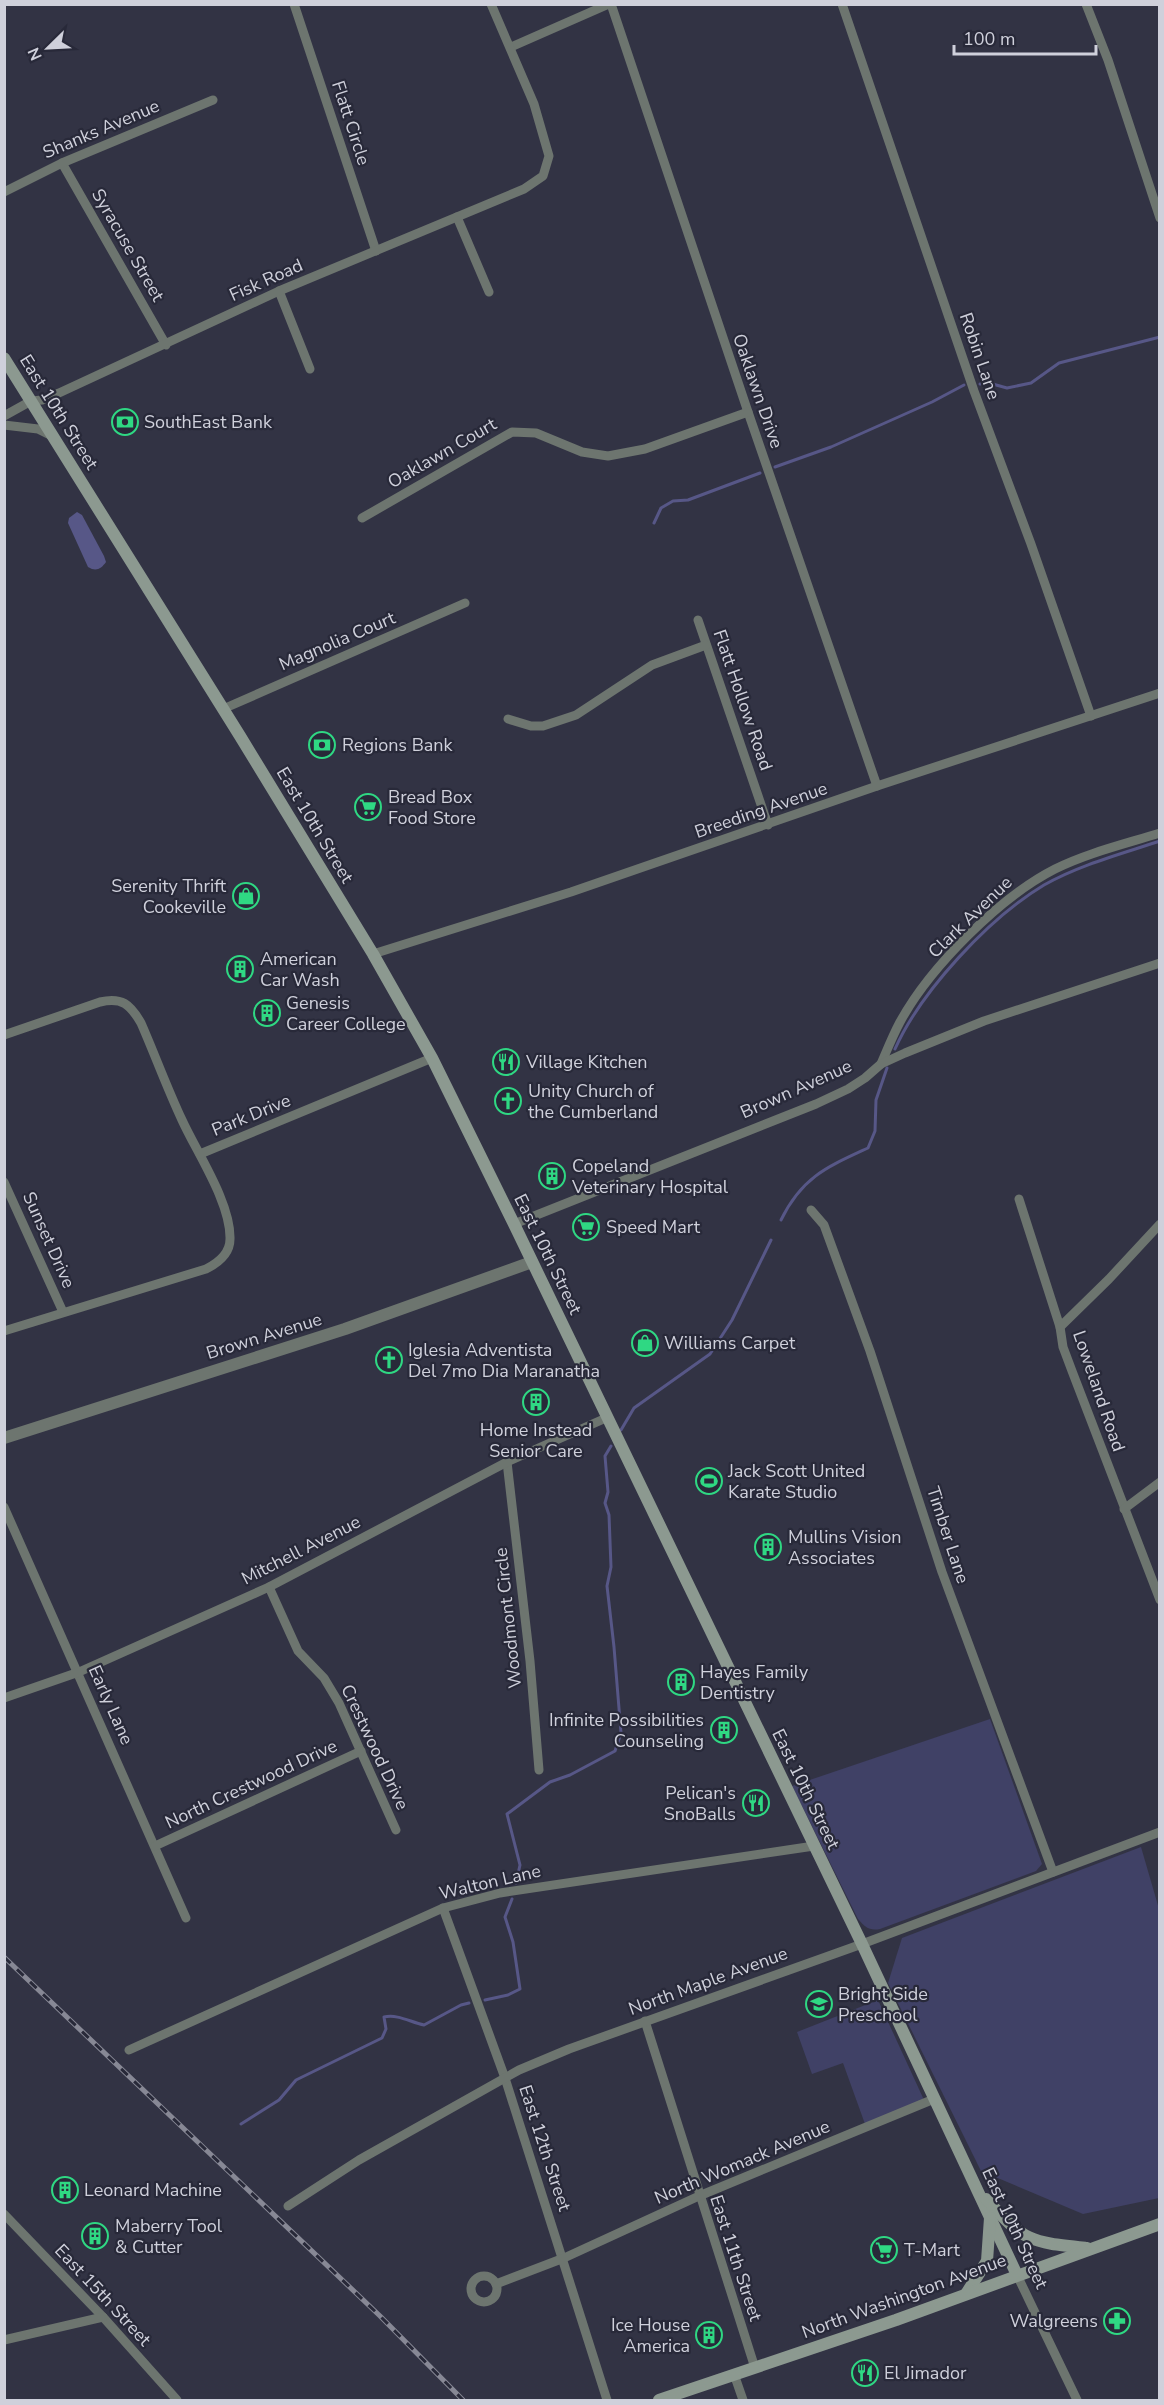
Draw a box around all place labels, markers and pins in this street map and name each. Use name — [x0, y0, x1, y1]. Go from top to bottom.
bank icon: SouthEast Bank — [110, 407, 140, 437]
place label: SouthEast Bank — [144, 410, 273, 434]
bank icon: Regions Bank — [307, 730, 337, 760]
place label: Regions Bank — [342, 733, 454, 757]
place label: Bread Box Food Store — [388, 785, 476, 830]
supermarket icon: Bread Box Food Store — [353, 792, 383, 822]
place label: Serenity Thrift Cookeville — [111, 874, 227, 919]
shop icon: Serenity Thrift Cookeville — [231, 881, 261, 911]
place label: American Car Wash — [260, 947, 340, 992]
building icon: American Car Wash — [225, 954, 255, 984]
place label: Genesis Career College — [286, 991, 406, 1036]
building icon: Genesis Career College — [252, 998, 282, 1028]
restaurant icon: Village Kitchen — [491, 1047, 521, 1077]
place label: Village Kitchen — [525, 1050, 648, 1074]
place label: Unity Church of the Cumberland — [528, 1079, 658, 1124]
church icon: Unity Church of the Cumberland — [493, 1086, 523, 1116]
place label: Copeland Veterinary Hospital — [571, 1154, 729, 1199]
building icon: Copeland Veterinary Hospital — [537, 1161, 567, 1191]
supermarket icon: Speed Mart — [571, 1212, 601, 1242]
place label: Speed Mart — [606, 1215, 701, 1239]
shop icon: Williams Carpet — [630, 1328, 660, 1358]
place label: Williams Carpet — [664, 1331, 796, 1355]
place label: Iglesia Adventista Del 7mo Dia Maranatha — [408, 1338, 600, 1383]
church icon: Iglesia Adventista Del 7mo Dia Maranatha — [374, 1345, 404, 1375]
building icon: Home Instead Senior Care — [521, 1387, 551, 1417]
place label: Home Instead Senior Care — [480, 1418, 592, 1463]
place label: Jack Scott United Karate Studio — [727, 1459, 865, 1504]
sports icon: Jack Scott United Karate Studio — [694, 1466, 724, 1496]
place label: Mullins Vision Associates — [788, 1525, 901, 1570]
building icon: Mullins Vision Associates — [753, 1532, 783, 1562]
place label: Hayes Family Dentistry — [700, 1660, 809, 1705]
building icon: Hayes Family Dentistry — [666, 1667, 696, 1697]
place label: Infinite Possibilities Counseling — [549, 1708, 704, 1753]
building icon: Infinite Possibilities Counseling — [709, 1715, 739, 1745]
place label: Pelican's SnoBalls — [664, 1781, 736, 1826]
restaurant icon: Pelican's SnoBalls — [741, 1788, 771, 1818]
place label: Bright Side Preschool — [838, 1982, 928, 2027]
school or university icon: Bright Side Preschool — [804, 1989, 834, 2019]
building icon: Leonard Machine — [50, 2175, 80, 2205]
place label: Leonard Machine — [84, 2178, 222, 2202]
place label: Maberry Tool & Cutter — [115, 2214, 223, 2259]
building icon: Maberry Tool & Cutter — [80, 2221, 110, 2251]
supermarket icon: T-Mart — [869, 2235, 899, 2265]
place label: T-Mart — [904, 2238, 960, 2262]
pharmacy icon: Walgreens — [1102, 2306, 1132, 2336]
place label: Walgreens — [1010, 2309, 1098, 2333]
place label: Ice House America — [611, 2313, 690, 2358]
building icon: Ice House America — [694, 2320, 724, 2350]
restaurant icon: El Jimador — [850, 2358, 880, 2388]
place label: El Jimador — [884, 2361, 967, 2385]

